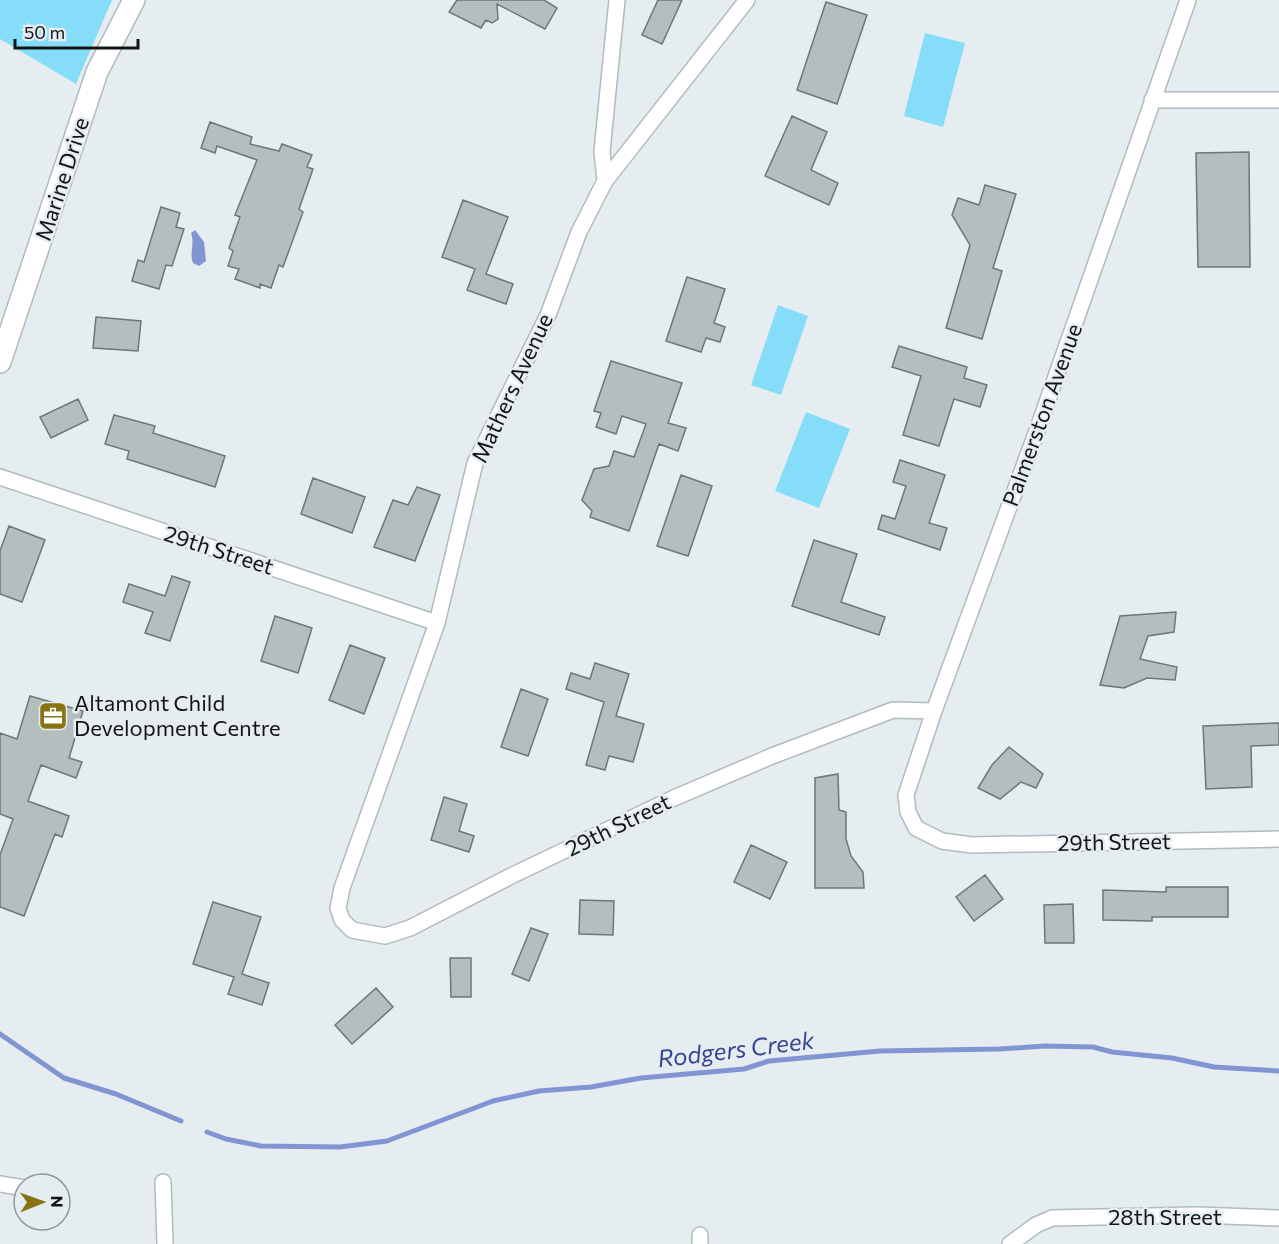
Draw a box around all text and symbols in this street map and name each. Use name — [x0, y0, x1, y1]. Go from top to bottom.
scale bar — [15, 12, 138, 50]
text: 50 m — [24, 21, 65, 43]
street label: Marine Drive — [29, 114, 94, 244]
street label: Mathers Avenue — [465, 309, 558, 467]
street label: Palmerston Avenue — [996, 320, 1087, 510]
street label: 29th Street — [161, 519, 277, 580]
place label: Altamont Child Development Centre — [74, 689, 281, 741]
office icon: Altamont Child Development Centre — [37, 700, 69, 732]
street label: 29th Street — [561, 788, 675, 862]
street label: 29th Street — [1057, 827, 1171, 856]
water label: Rodgers Creek — [656, 1024, 817, 1073]
north arrow — [12, 1172, 72, 1232]
text: N — [48, 1196, 67, 1208]
street label: 28th Street — [1108, 1203, 1222, 1230]

